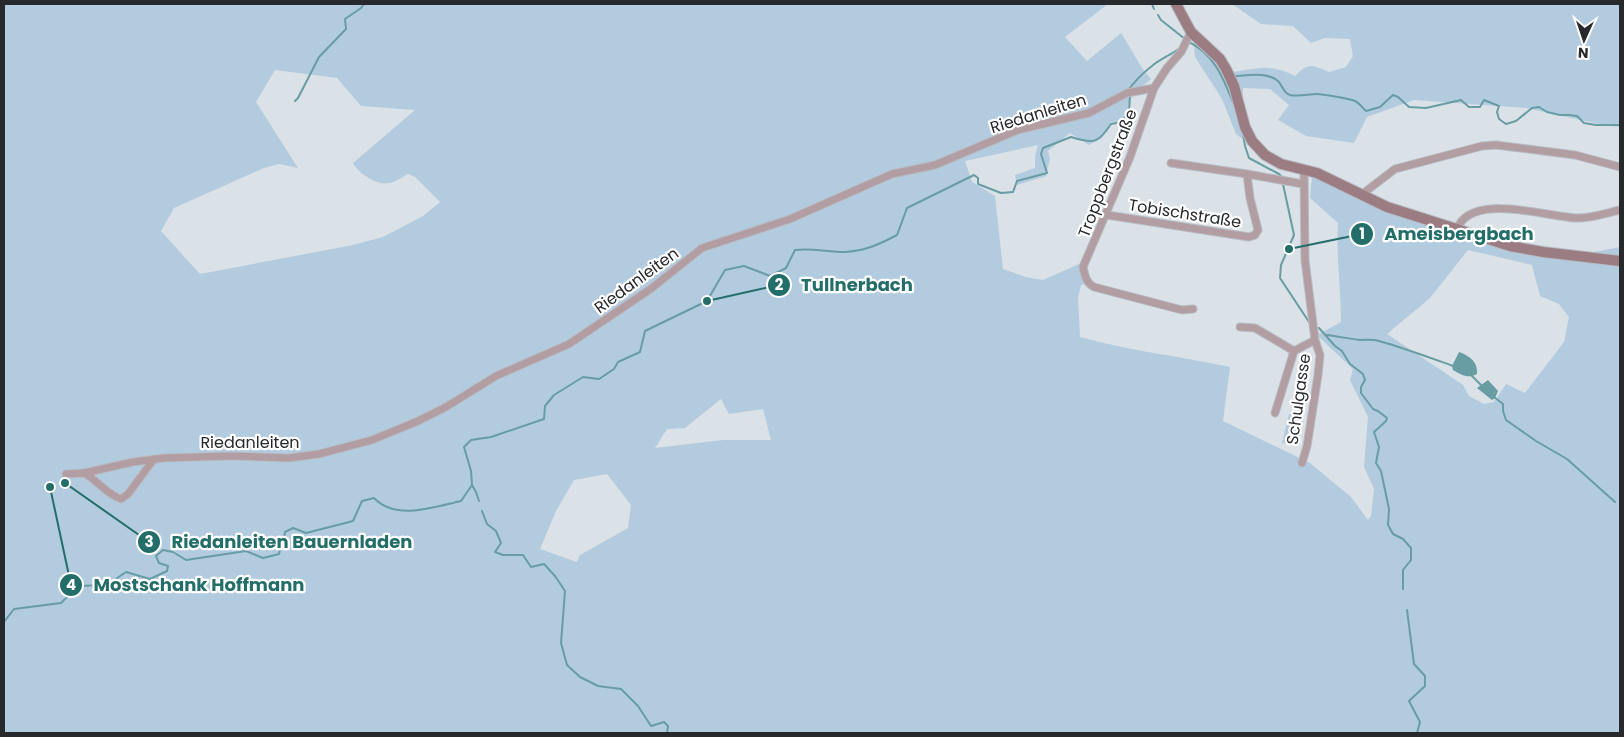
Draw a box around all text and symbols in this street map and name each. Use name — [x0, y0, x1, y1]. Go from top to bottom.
north arrow — [1559, 15, 1609, 65]
text: N — [1578, 43, 1589, 63]
street label: Riedanleiten — [987, 88, 1089, 139]
street label: Troppbergstraße — [1072, 106, 1143, 241]
street label: Tobischstraße — [1127, 193, 1243, 234]
callout: Ameisbergbach — [1349, 217, 1544, 250]
text: Ameisbergbach — [1384, 221, 1534, 246]
text: 1 — [1359, 223, 1365, 244]
street label: Riedanleiten — [589, 242, 683, 319]
callout: Tullnerbach — [767, 268, 923, 301]
text: Tullnerbach — [801, 272, 913, 297]
text: 2 — [775, 274, 784, 295]
street label: Schulgasse — [1281, 352, 1316, 446]
street label: Riedanleiten — [200, 431, 300, 454]
callout: Riedanleiten Bauernladen — [137, 526, 423, 559]
text: Riedanleiten Bauernladen — [172, 529, 412, 554]
text: 3 — [144, 531, 154, 552]
callout: Mostschank Hoffmann — [58, 569, 314, 602]
text: Mostschank Hoffmann — [94, 572, 304, 597]
text: 4 — [66, 574, 76, 595]

